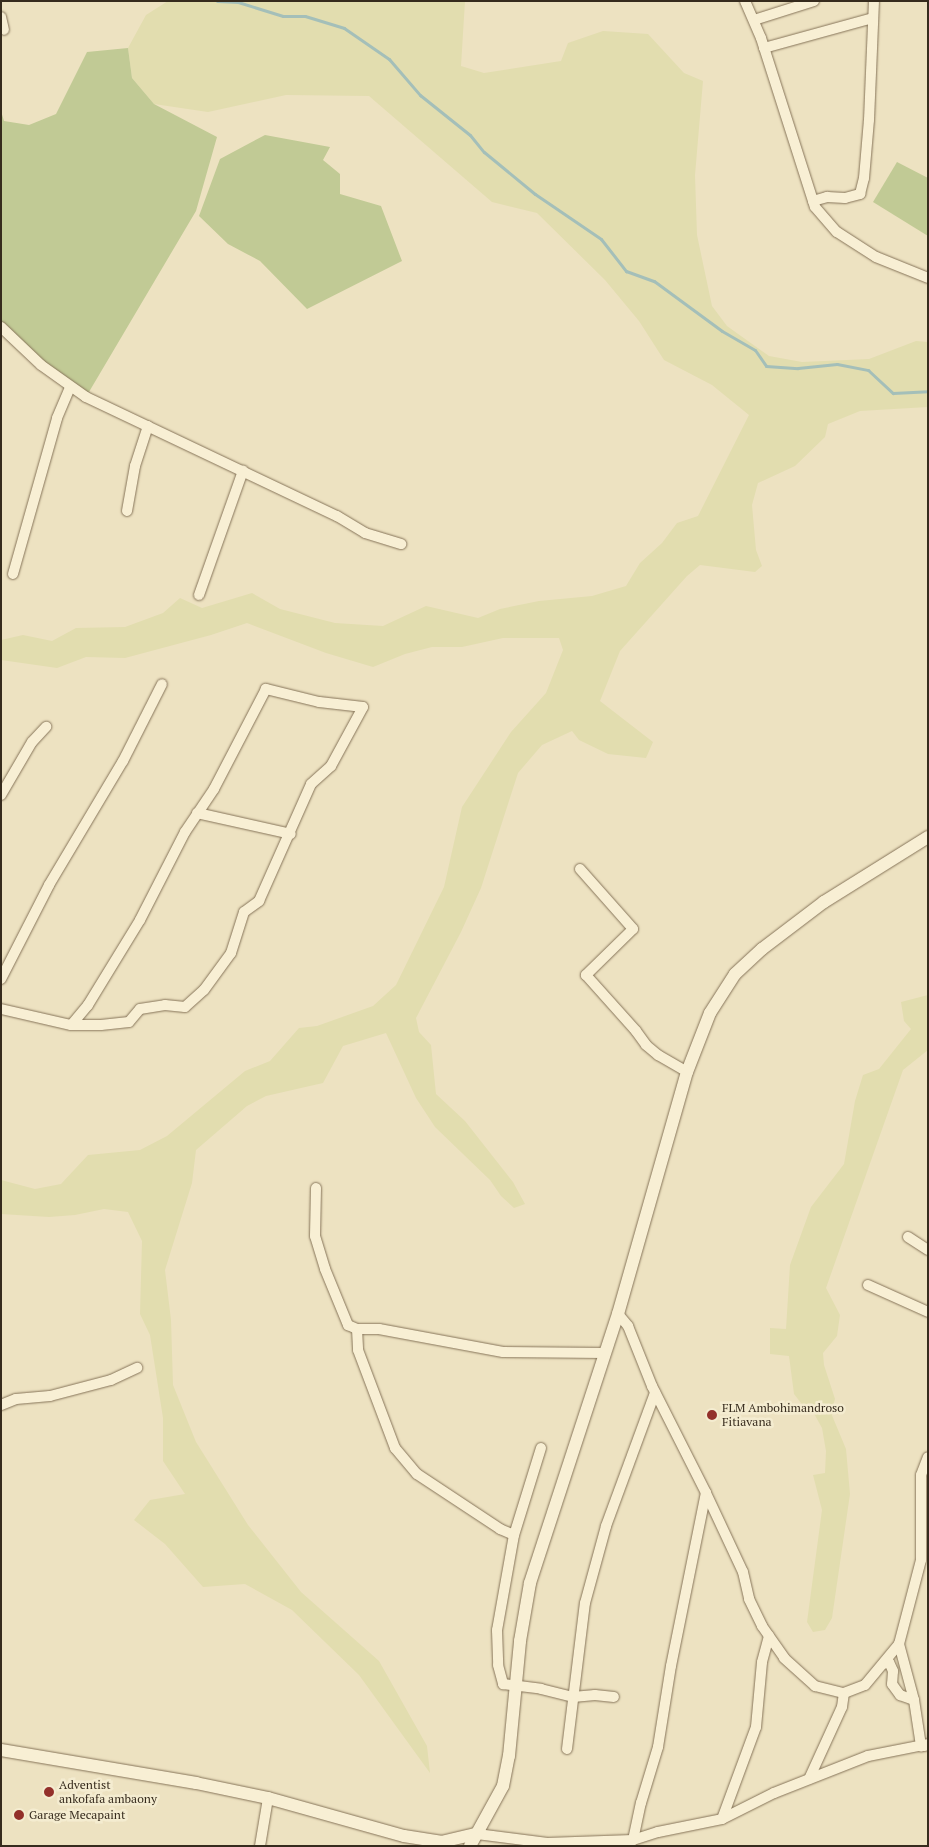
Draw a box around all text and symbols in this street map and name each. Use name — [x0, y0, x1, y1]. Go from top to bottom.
place label: FLM Ambohimandroso Fitiavana — [722, 1401, 844, 1429]
marker: FLM Ambohimandroso Fitiavana — [706, 1409, 718, 1421]
place label: Adventist ankofafa ambaony — [59, 1778, 157, 1806]
marker: Adventist ankofafa ambaony — [43, 1786, 55, 1798]
place label: Garage Mecapaint — [29, 1808, 125, 1822]
marker: Garage Mecapaint — [13, 1809, 25, 1821]

